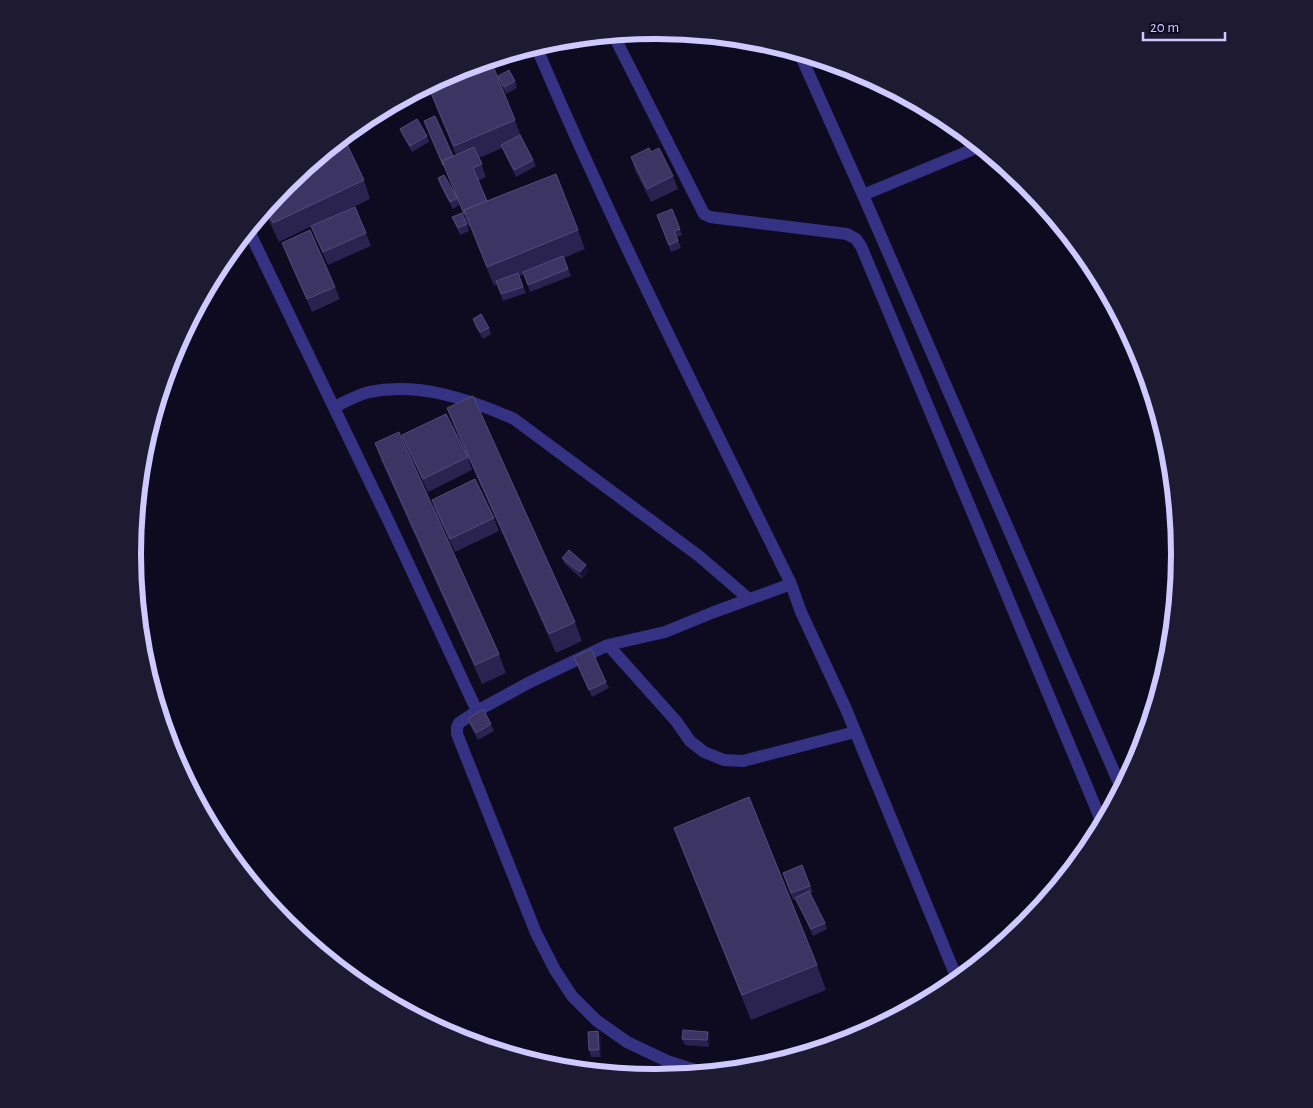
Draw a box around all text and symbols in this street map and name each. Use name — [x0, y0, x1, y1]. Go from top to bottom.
scale bar — [1143, 10, 1226, 42]
text: 20 m — [1150, 20, 1179, 35]

